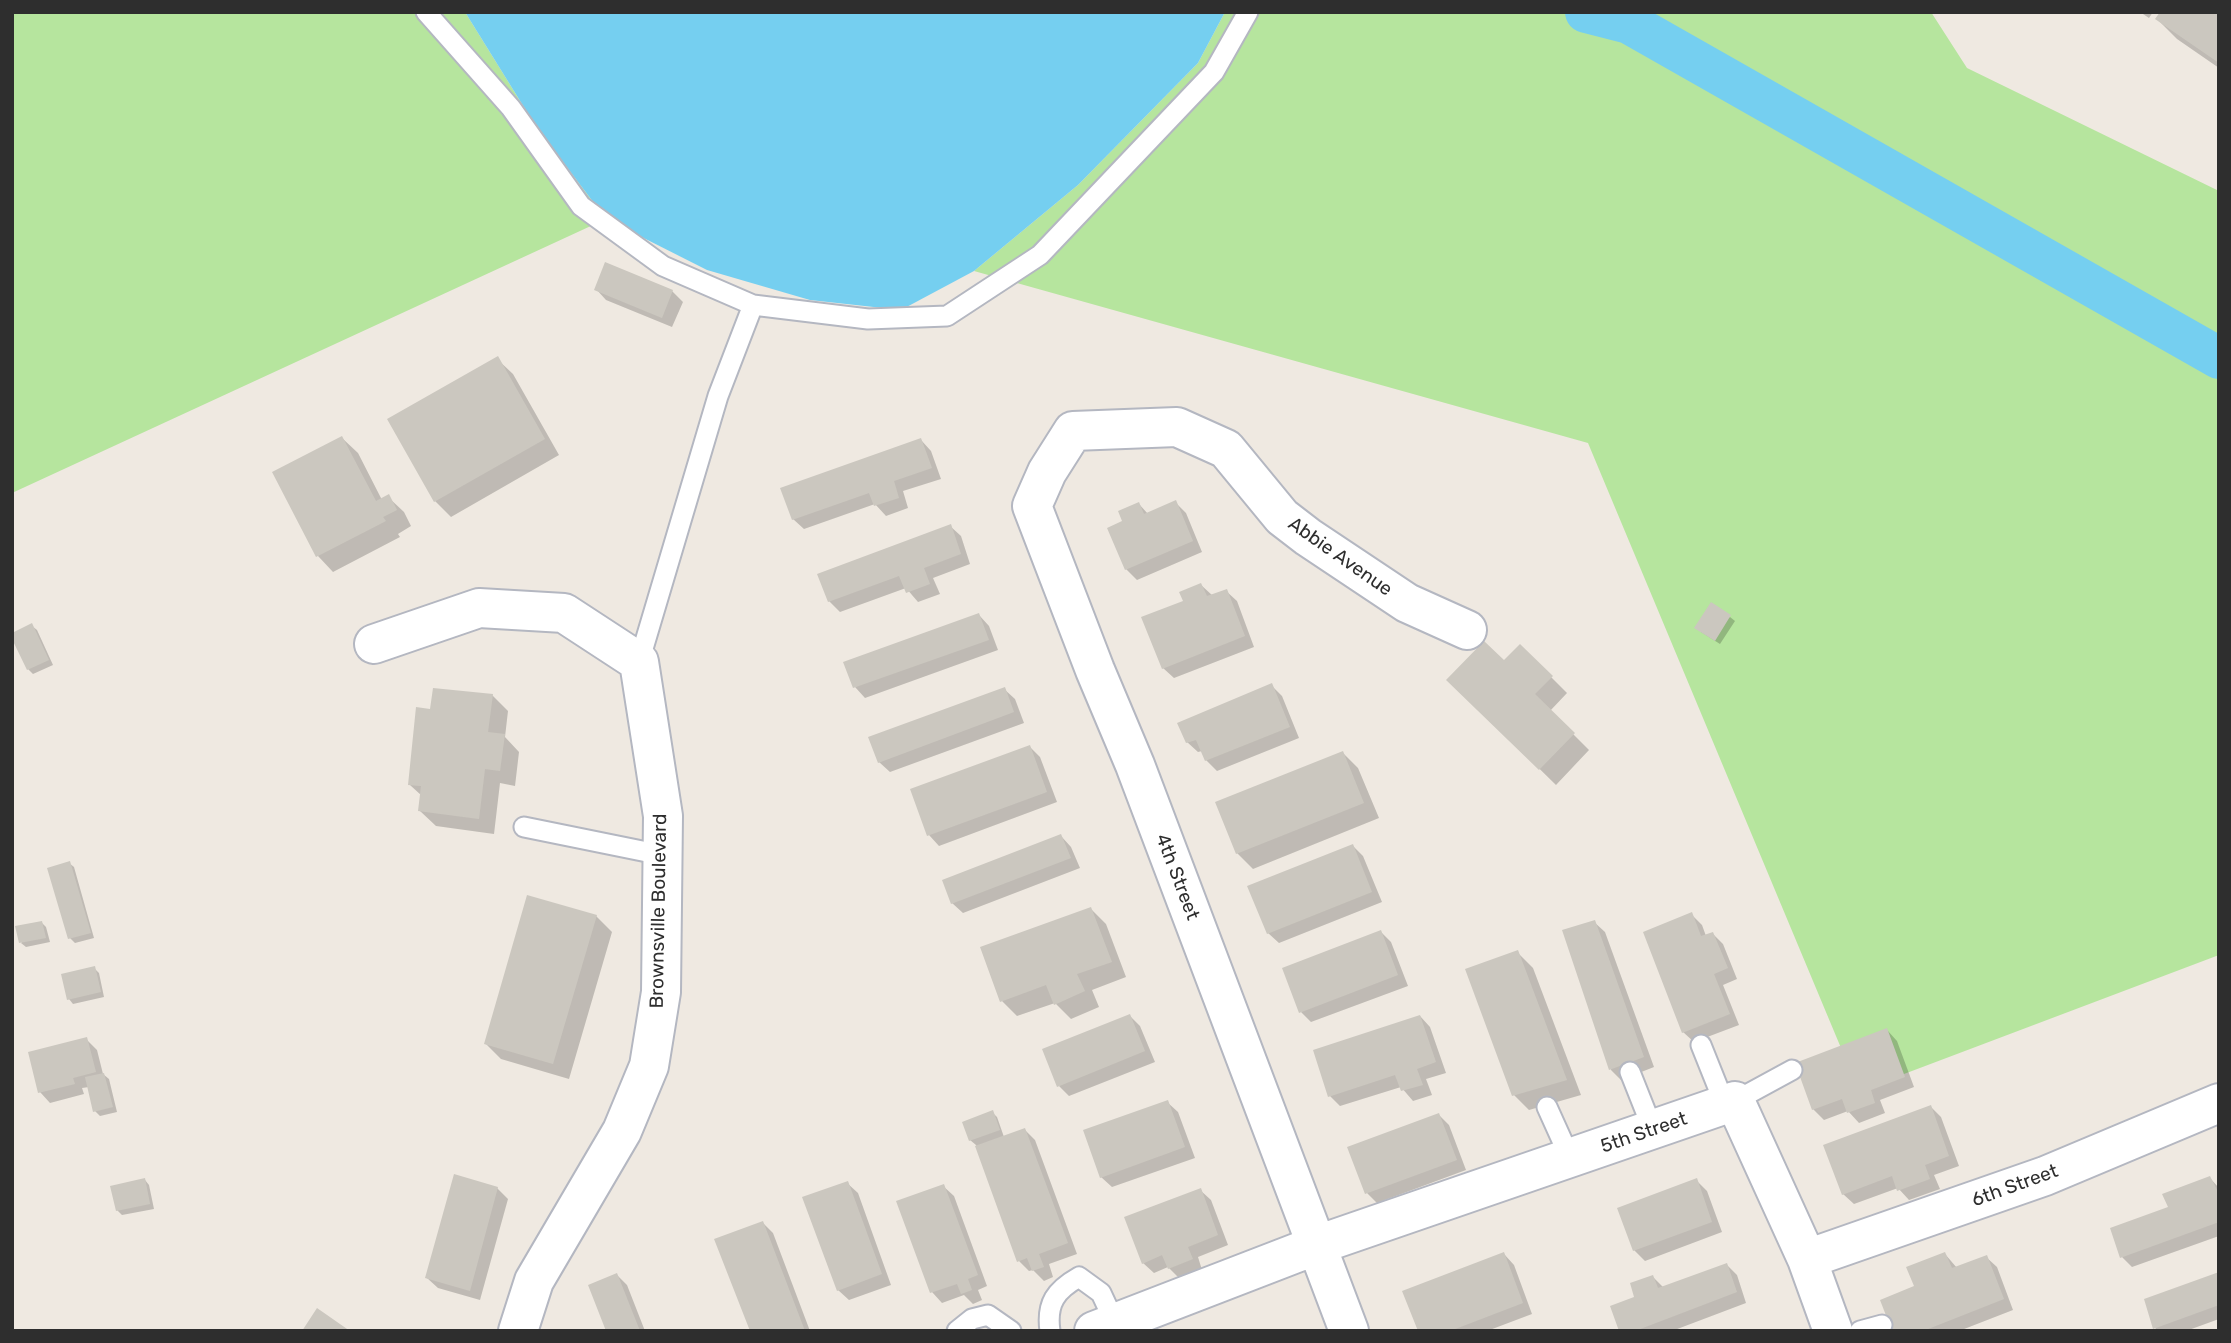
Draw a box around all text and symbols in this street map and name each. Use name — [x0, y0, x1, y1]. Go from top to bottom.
street label: Abbie Avenue — [1284, 513, 1396, 601]
street label: Brownsville Boulevard — [646, 813, 672, 1009]
street label: 4th Street — [1150, 831, 1204, 923]
street label: 5th Street — [1598, 1108, 1690, 1158]
street label: 6th Street — [1969, 1160, 2061, 1212]

